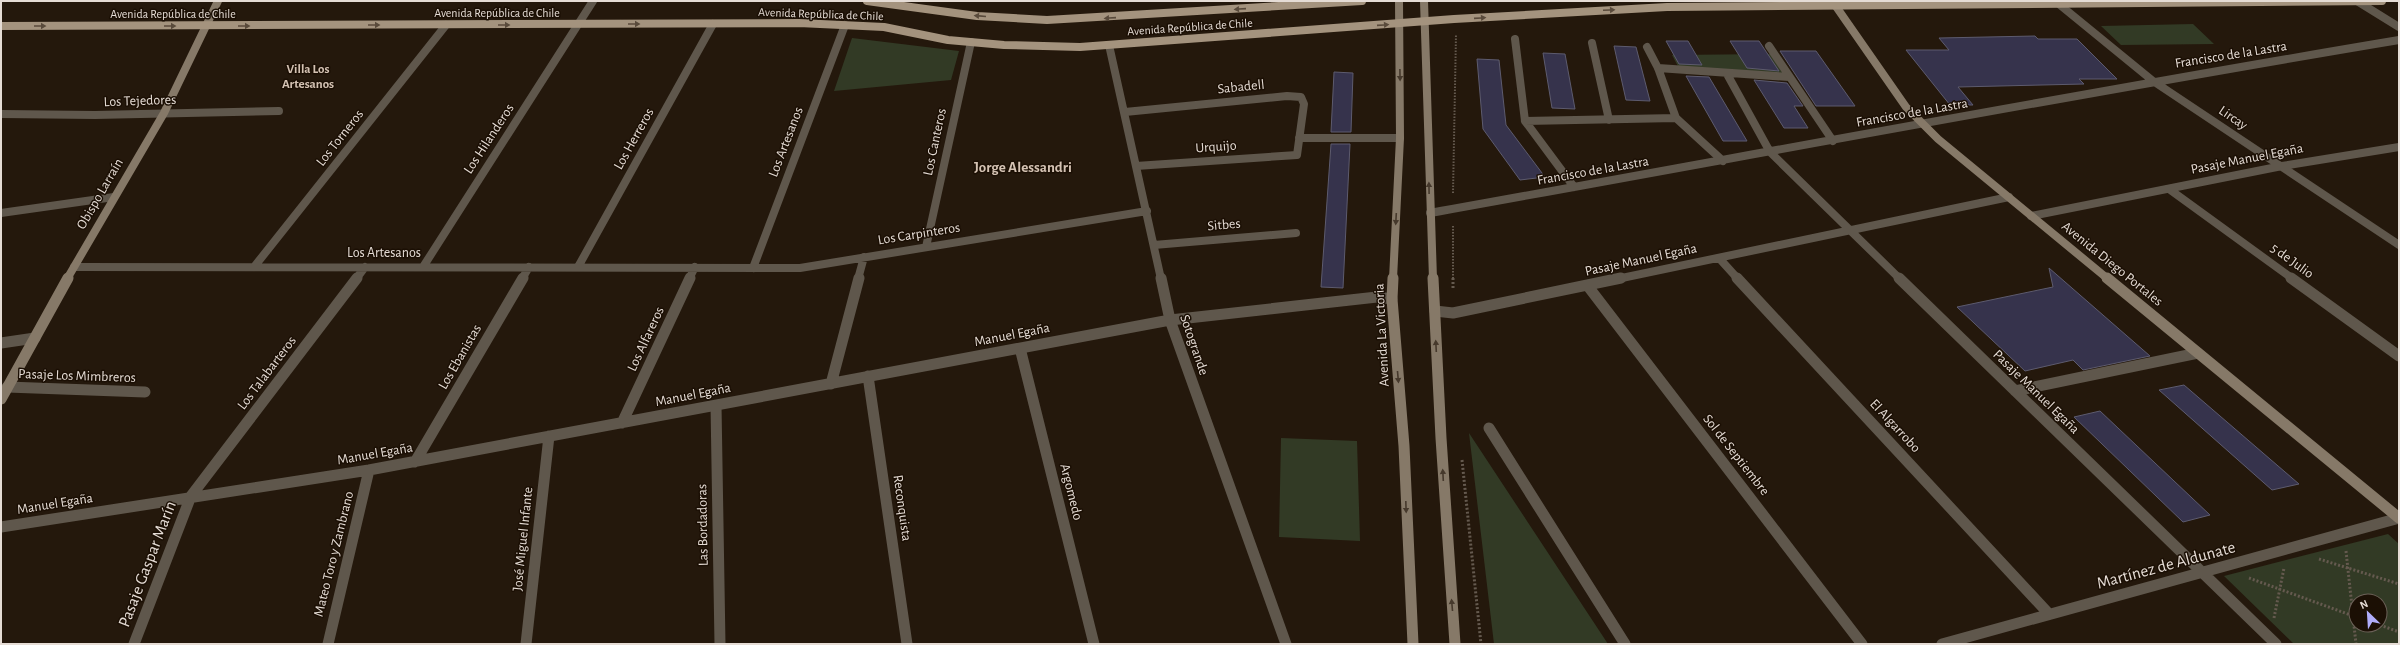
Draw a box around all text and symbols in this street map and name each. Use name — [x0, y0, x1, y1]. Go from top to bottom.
street label: Avenida República de Chile — [758, 6, 884, 22]
one-way arrow — [1234, 6, 1246, 13]
one-way arrow — [1603, 6, 1615, 13]
street label: Avenida República de Chile — [434, 7, 560, 19]
street label: Avenida República de Chile — [110, 8, 236, 20]
one-way arrow — [974, 13, 986, 19]
one-way arrow — [1474, 14, 1486, 21]
one-way arrow — [1103, 15, 1116, 21]
street label: Avenida República de Chile — [1127, 17, 1253, 37]
one-way arrow — [628, 21, 641, 27]
one-way arrow — [1377, 21, 1389, 28]
one-way arrow — [368, 22, 381, 28]
one-way arrow — [498, 22, 511, 28]
one-way arrow — [34, 23, 47, 29]
one-way arrow — [164, 23, 177, 29]
one-way arrow — [238, 23, 251, 29]
street label: Francisco de la Lastra — [2174, 39, 2288, 71]
district label: Villa Los Artesanos — [282, 63, 334, 91]
one-way arrow — [1396, 69, 1403, 81]
street label: Sabadell — [1217, 78, 1265, 96]
street label: Los Tejedores — [103, 93, 177, 109]
street label: Francisco de la Lastra — [1855, 96, 1969, 130]
street label: Los Hilanderos — [461, 102, 517, 176]
street label: Lircay — [2216, 103, 2250, 133]
street label: Los Artesanos — [766, 105, 806, 179]
street label: Los Herreros — [611, 106, 657, 172]
street label: Los Torneros — [314, 107, 366, 169]
street label: Los Canteros — [921, 107, 949, 177]
street label: Urquijo — [1195, 139, 1237, 155]
street label: Pasaje Manuel Egaña — [2190, 141, 2305, 177]
street label: Francisco de la Lastra — [1536, 154, 1650, 188]
street label: Obispo Larraín — [74, 156, 126, 232]
district label: Jorge Alessandri — [974, 160, 1072, 175]
one-way arrow — [1426, 182, 1433, 194]
one-way arrow — [1393, 213, 1399, 226]
street label: Sitbes — [1207, 217, 1241, 233]
street label: Avenida Diego Portales — [2059, 219, 2165, 309]
street label: Los Carpinteros — [877, 221, 961, 247]
street label: Pasaje Manuel Egaña — [1584, 241, 1699, 279]
street label: 5 de Julio — [2268, 241, 2316, 281]
street label: Los Artesanos — [347, 246, 421, 260]
street label: Avenida La Victoria — [1372, 283, 1392, 387]
street label: Los Alfareros — [625, 305, 667, 373]
street label: Sotogrande — [1177, 313, 1211, 377]
street label: Manuel Egaña — [973, 321, 1051, 349]
street label: Los Ebanistas — [436, 322, 484, 392]
street label: Los Talabarteros — [235, 334, 299, 412]
one-way arrow — [1433, 340, 1440, 352]
street label: Pasaje Manuel Egaña — [1990, 347, 2082, 437]
street label: Pasaje Los Mimbreros — [18, 367, 136, 385]
one-way arrow — [1395, 371, 1401, 383]
street label: Manuel Egaña — [654, 381, 732, 409]
street label: El Algarrobo — [1867, 397, 1923, 455]
street label: Sol de Septiembre — [1700, 412, 1772, 498]
street label: Manuel Egaña — [336, 440, 414, 468]
street label: Argomedo — [1057, 462, 1085, 522]
one-way arrow — [1439, 469, 1446, 481]
street label: Reconquista — [890, 474, 914, 543]
street label: Las Bordadoras — [695, 484, 711, 566]
street label: José Miguel Infante — [511, 486, 535, 592]
street label: Mateo Toro y Zambrano — [312, 490, 356, 618]
street label: Manuel Egaña — [16, 491, 94, 517]
street label: Pasaje Gaspar Marín — [115, 499, 180, 630]
one-way arrow — [1402, 501, 1409, 513]
street label: Martínez de Aldunate — [2095, 538, 2237, 592]
north arrow — [2348, 593, 2388, 633]
text: N — [2358, 598, 2370, 611]
one-way arrow — [1448, 599, 1455, 611]

